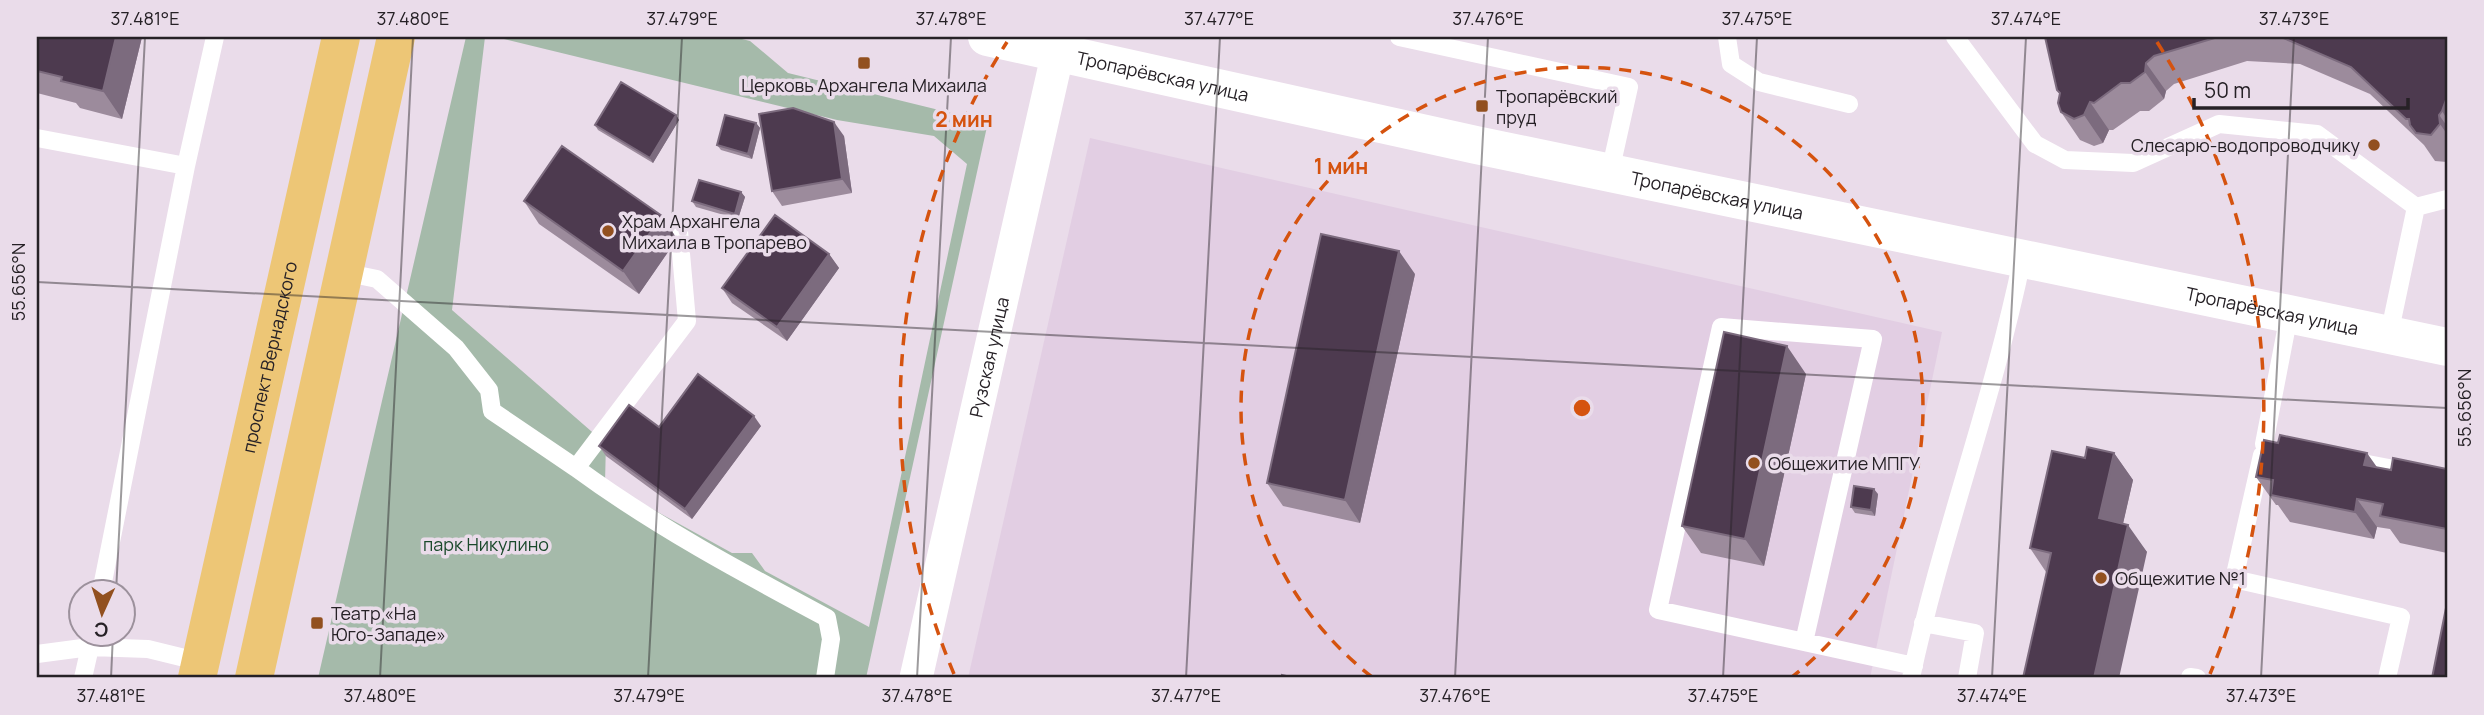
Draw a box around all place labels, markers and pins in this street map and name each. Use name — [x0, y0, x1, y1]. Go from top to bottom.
marker: Церковь Архангела Михаила — [856, 55, 872, 71]
place label: Церковь Архангела Михаила — [741, 73, 987, 97]
place label: Тропарёвский пруд — [1496, 84, 1618, 129]
marker: Тропарёвский пруд — [1474, 98, 1490, 114]
place label: Слесарю-водопроводчику — [2131, 133, 2360, 157]
marker: Слесарю-водопроводчику — [2366, 137, 2382, 153]
place label: Храм Архангела Михаила в Тропарево — [622, 209, 807, 254]
marker: Храм Архангела Михаила в Тропарево — [600, 223, 616, 239]
centre of rings — [1570, 396, 1594, 420]
place label: Общежитие МПГУ — [1768, 451, 1920, 475]
marker: Общежитие МПГУ — [1746, 455, 1762, 471]
place label: Общежитие №1 — [2115, 566, 2246, 590]
marker: Общежитие №1 — [2093, 570, 2109, 586]
place label: Театр «На Юго-Западе» — [331, 601, 446, 646]
marker: Театр «На Юго-Западе» — [309, 615, 325, 631]

